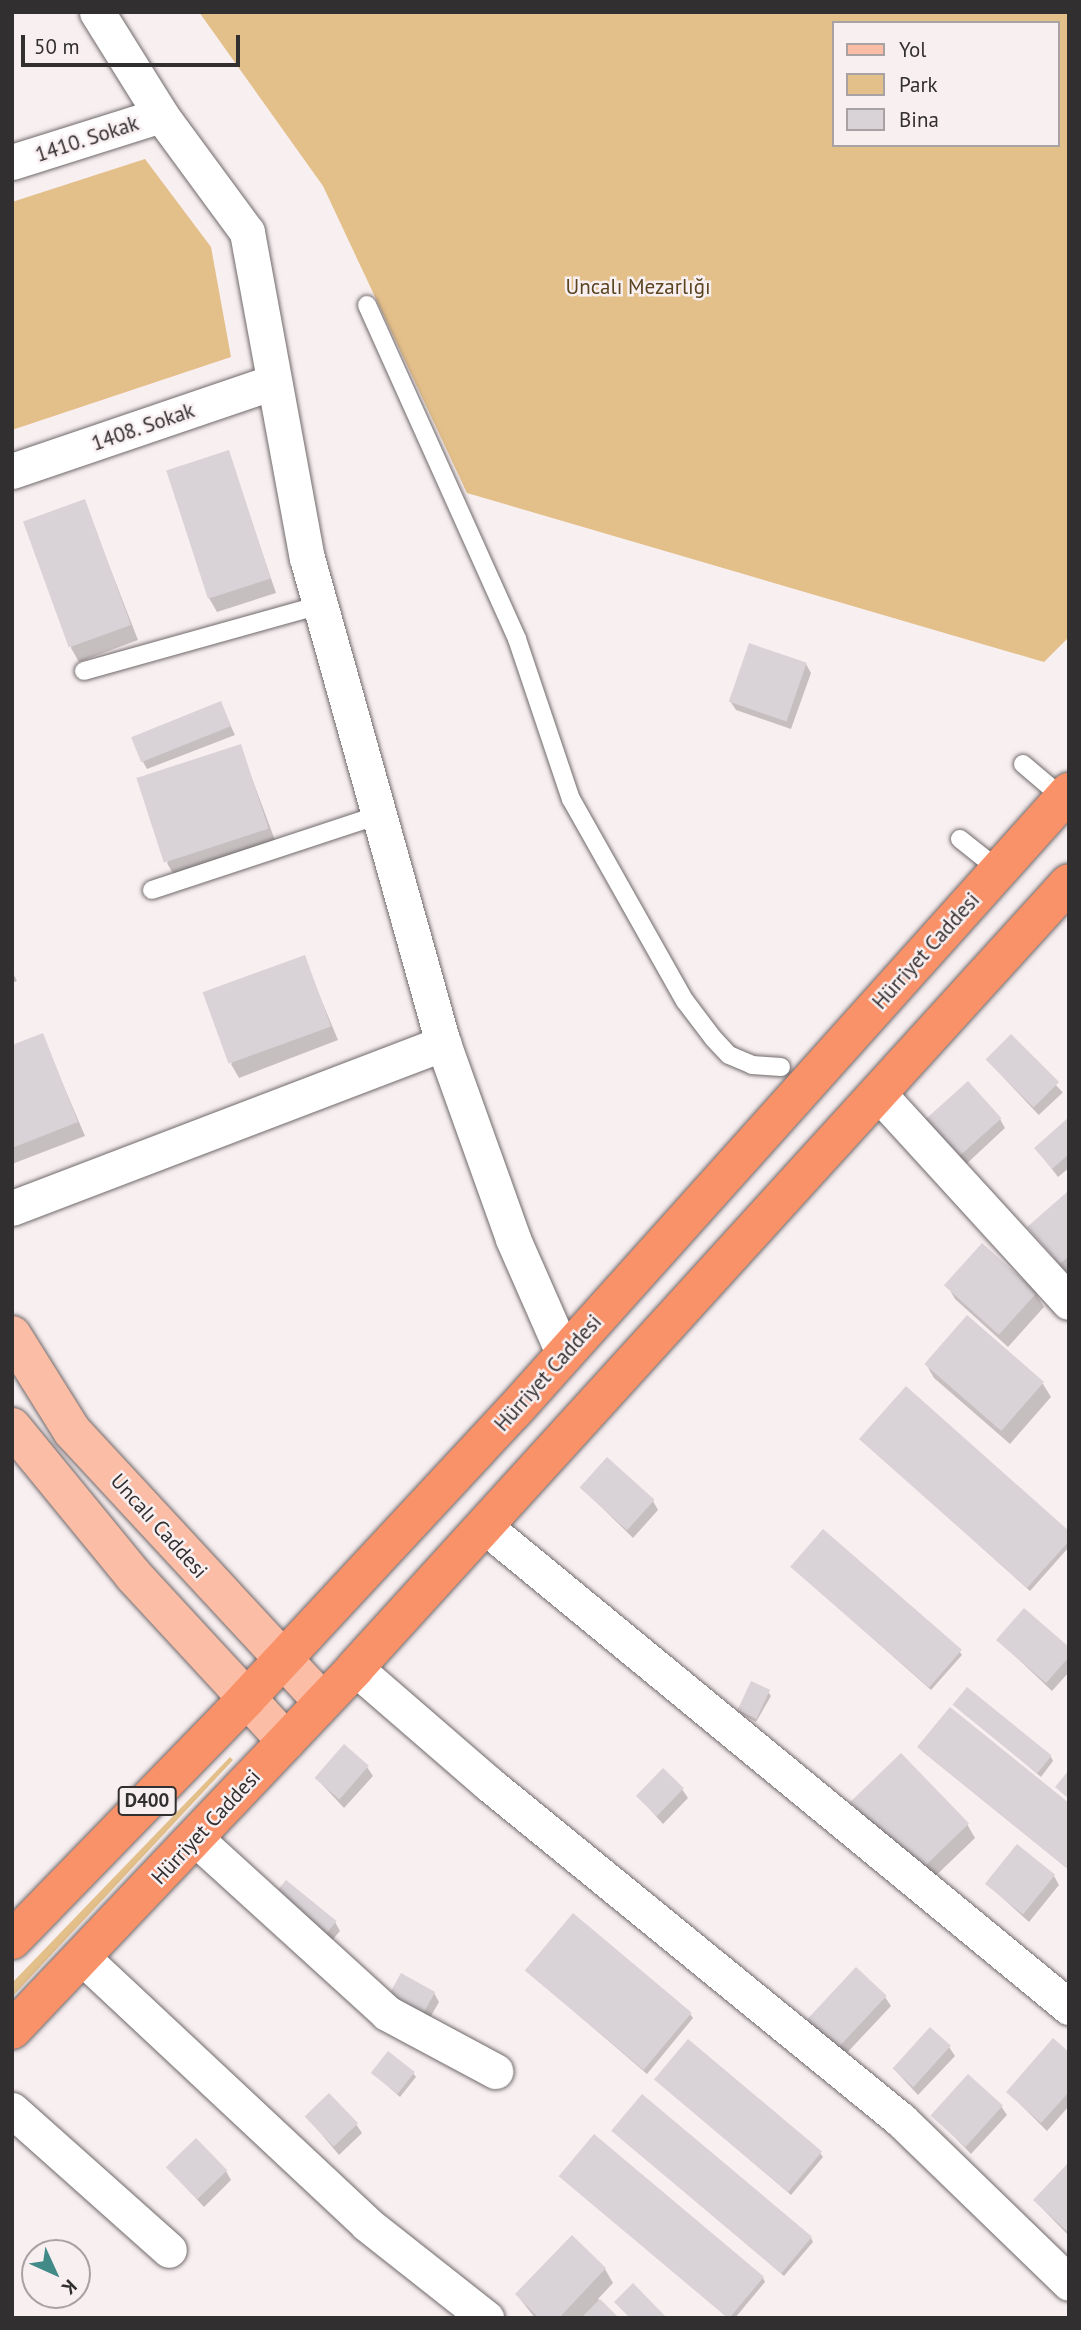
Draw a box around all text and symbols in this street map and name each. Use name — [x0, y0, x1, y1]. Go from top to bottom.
scale bar — [24, 21, 243, 65]
legend — [832, 21, 1060, 147]
text: 50 m — [34, 33, 80, 60]
text: Yol — [899, 36, 926, 63]
text: Park — [899, 71, 938, 98]
text: Bina — [899, 106, 939, 133]
street label: 1410. Sokak — [31, 110, 143, 168]
park label: Uncalı Mezarlığı — [565, 274, 711, 300]
street label: 1408. Sokak — [87, 397, 199, 457]
street label: Hürriyet Caddesi — [867, 888, 985, 1014]
street label: Hürriyet Caddesi — [489, 1310, 607, 1436]
street label: Uncalı Caddesi — [105, 1468, 213, 1584]
street label: Hürriyet Caddesi — [146, 1764, 266, 1890]
road number: D400 — [117, 1786, 177, 1816]
north arrow — [21, 2239, 91, 2309]
text: K — [57, 2275, 82, 2300]

